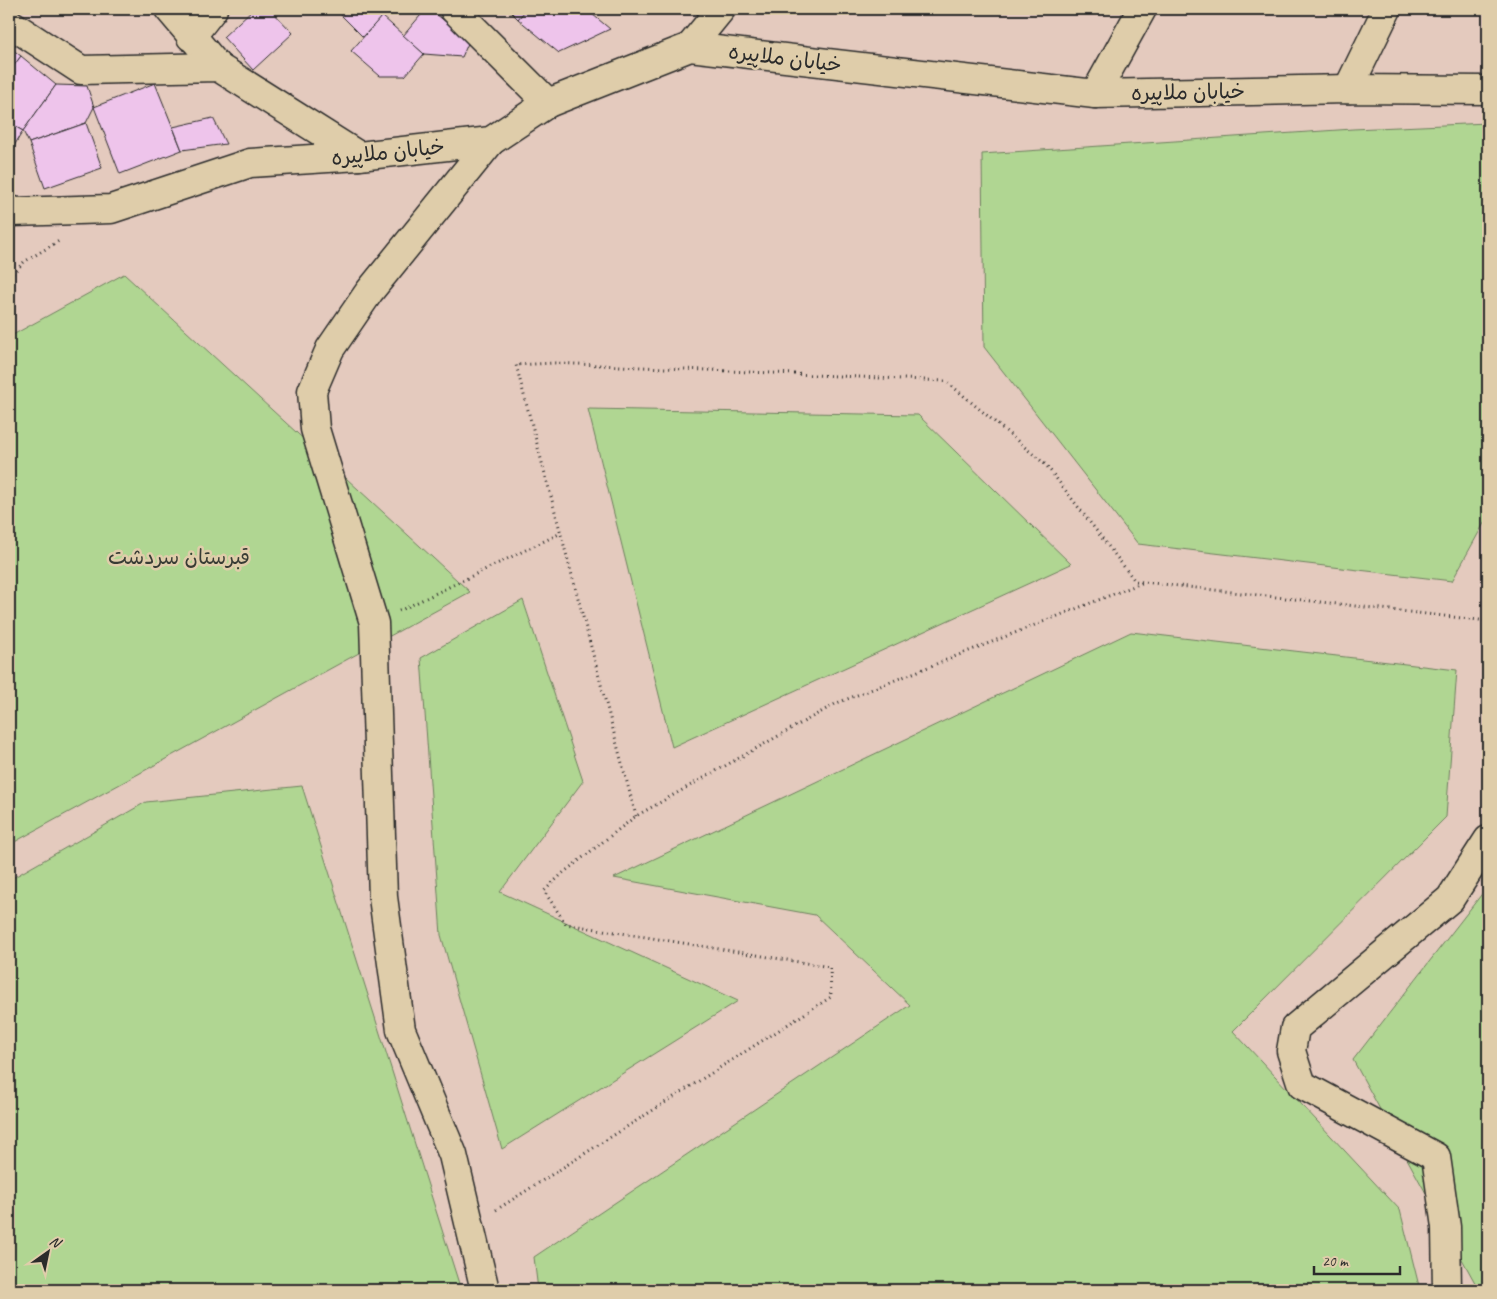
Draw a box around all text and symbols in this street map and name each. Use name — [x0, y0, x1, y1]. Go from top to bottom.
street label: خیابان ملاپیره — [727, 38, 843, 78]
street label: خیابان ملاپیره — [1131, 78, 1245, 106]
street label: خیابان ملاپیره — [330, 133, 446, 171]
park label: قبرستان سردشت — [108, 544, 250, 570]
north arrow — [22, 1226, 72, 1276]
text: N — [47, 1232, 65, 1252]
scale bar — [1314, 1244, 1401, 1276]
text: 20 m — [1322, 1252, 1349, 1271]

